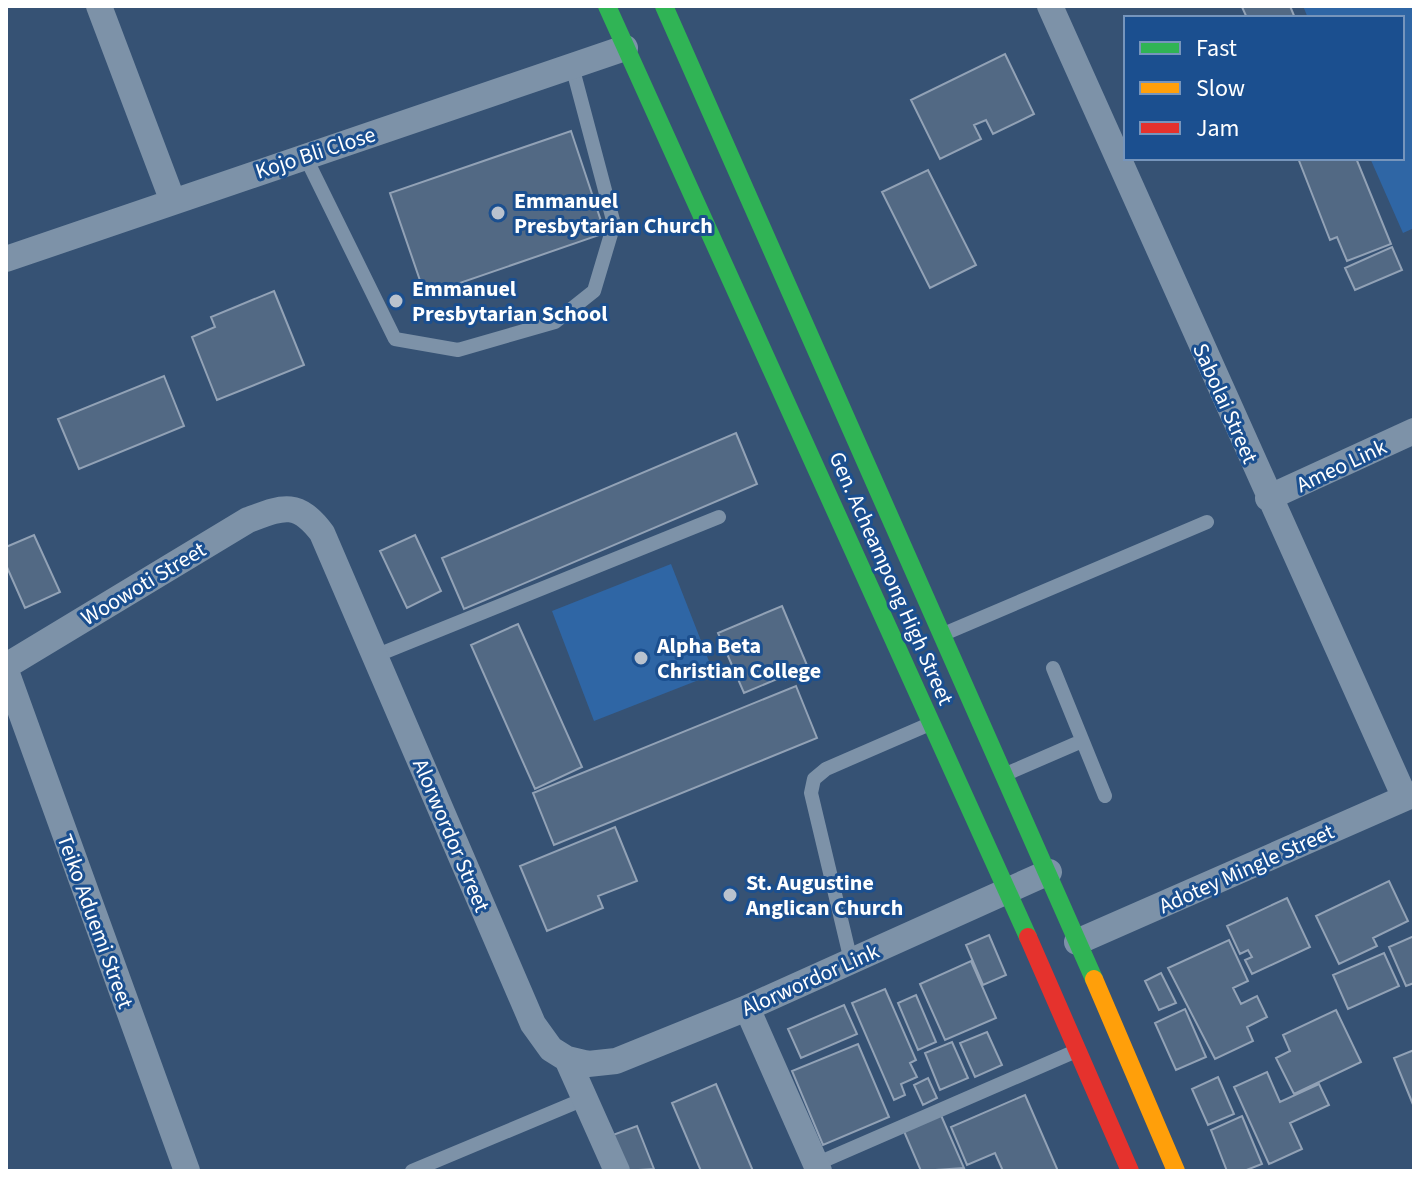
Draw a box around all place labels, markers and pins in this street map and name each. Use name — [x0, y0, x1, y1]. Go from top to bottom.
place label: Emmanuel Presbytarian Church — [514, 185, 713, 242]
marker: Emmanuel Presbytarian Church — [489, 204, 507, 222]
place label: Emmanuel Presbytarian School — [412, 273, 608, 330]
marker: Emmanuel Presbytarian School — [387, 292, 405, 310]
place label: Alpha Beta Christian College — [656, 630, 821, 687]
marker: Alpha Beta Christian College — [632, 649, 650, 667]
place label: St. Augustine Anglican Church — [745, 867, 903, 924]
marker: St. Augustine Anglican Church — [721, 886, 739, 904]

